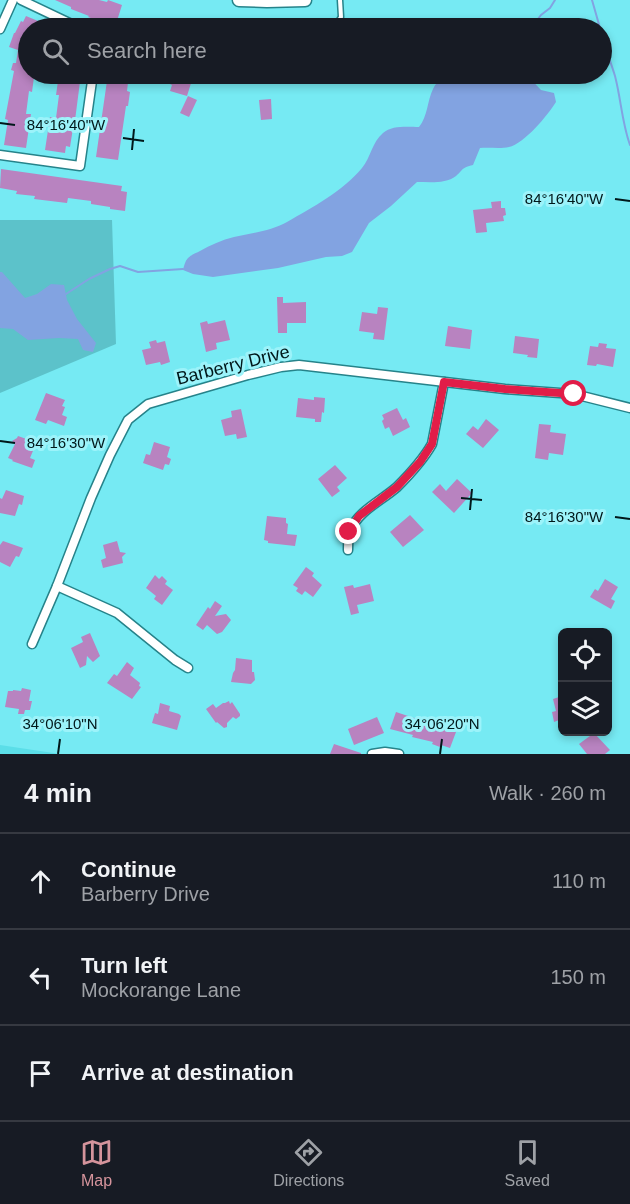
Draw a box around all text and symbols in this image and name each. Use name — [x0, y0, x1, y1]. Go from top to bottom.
search box — [18, 18, 612, 84]
icon: search — [39, 35, 72, 68]
text: Search here — [87, 38, 207, 63]
text: 84°16'40"W — [27, 116, 106, 133]
text: 84°16'40"W — [525, 190, 604, 207]
street label: Barberry Drive — [174, 341, 292, 389]
route start — [560, 380, 586, 406]
text: 84°16'30"W — [27, 434, 106, 451]
text: 84°16'30"W — [525, 508, 604, 525]
route end — [335, 518, 361, 544]
map controls — [558, 628, 612, 736]
button: locate — [558, 628, 612, 682]
button: layers — [558, 682, 612, 736]
text: 34°06'10"N — [22, 715, 98, 732]
text: 34°06'20"N — [404, 715, 480, 732]
text: 4 min — [24, 778, 92, 808]
text: Walk · 260 m — [489, 782, 606, 804]
text: Continue — [81, 857, 176, 882]
icon: ahead — [24, 865, 57, 898]
text: 110 m — [552, 870, 606, 892]
text: Barberry Drive — [81, 883, 210, 905]
text: Turn left — [81, 953, 167, 978]
icon: left — [24, 961, 57, 994]
text: 150 m — [550, 966, 606, 988]
text: Mockorange Lane — [81, 979, 241, 1001]
icon: arrive — [24, 1057, 57, 1090]
text: Arrive at destination — [81, 1060, 294, 1085]
tab: Map — [80, 1136, 113, 1190]
tab: Directions — [273, 1136, 344, 1190]
tab: Saved — [505, 1136, 550, 1190]

